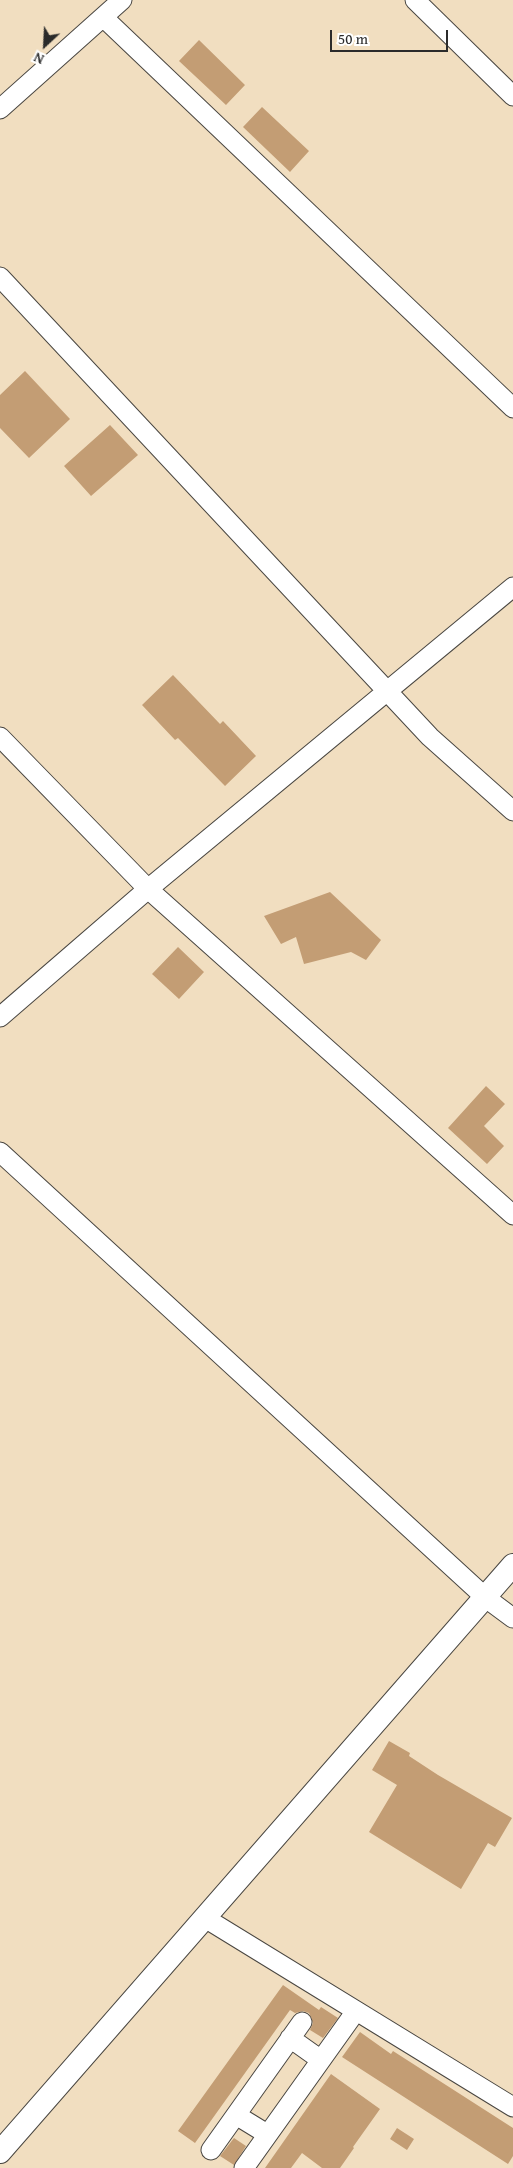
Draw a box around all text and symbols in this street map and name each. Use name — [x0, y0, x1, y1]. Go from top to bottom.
north arrow — [20, 20, 70, 70]
scale bar — [333, 20, 450, 52]
text: 50 m — [338, 28, 368, 49]
text: N — [30, 48, 47, 70]

